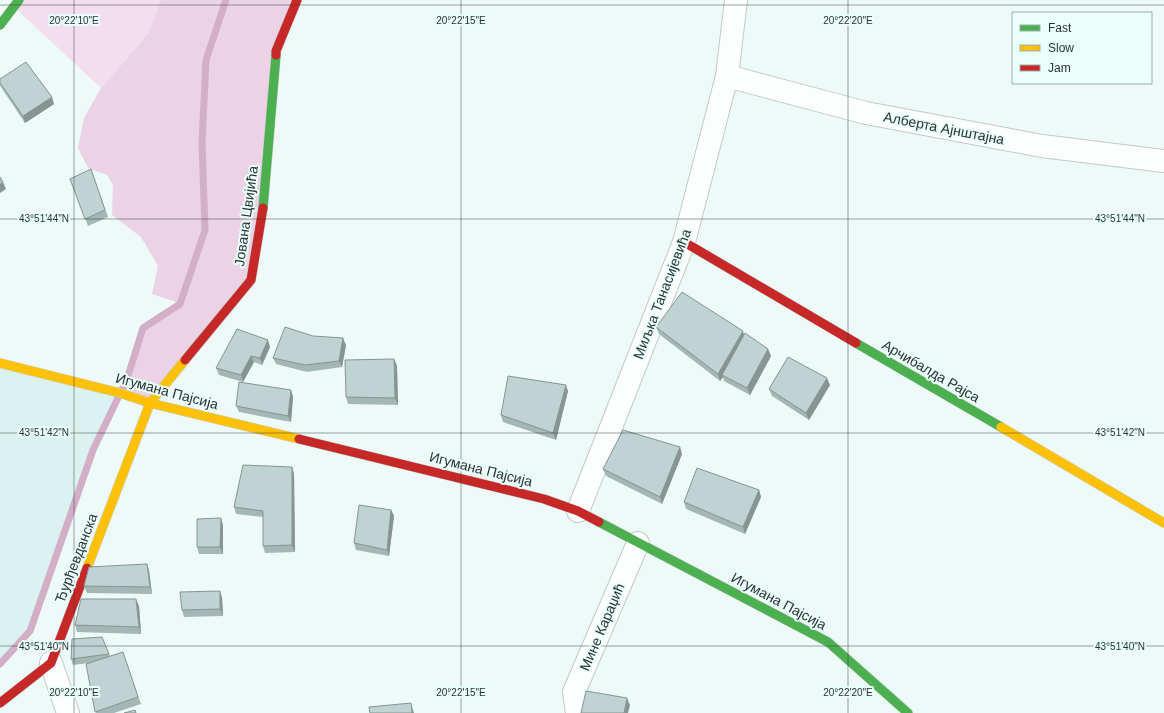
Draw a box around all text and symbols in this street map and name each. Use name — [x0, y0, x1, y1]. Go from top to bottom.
legend — [1012, 12, 1152, 84]
text: 20°22'10"E — [49, 15, 99, 26]
text: 20°22'15"E — [436, 15, 486, 26]
text: 20°22'20"E — [823, 15, 873, 26]
text: Fast — [1048, 21, 1072, 35]
text: Slow — [1048, 41, 1074, 55]
text: Jam — [1048, 61, 1071, 75]
street label: Алберта Ајнштајна — [882, 108, 1006, 148]
street label: Јована Цвијића — [231, 164, 261, 267]
text: 43°51'44"N — [19, 213, 69, 224]
text: 43°51'44"N — [1095, 213, 1145, 224]
street label: Миљка Танасијевића — [630, 226, 694, 361]
street label: Арчибалда Рајса — [879, 337, 983, 406]
street label: Игумана Пајсија — [114, 370, 220, 412]
text: 43°51'42"N — [19, 427, 69, 438]
text: 43°51'42"N — [1095, 427, 1145, 438]
street label: Игумана Пајсија — [428, 448, 534, 490]
street label: Ђурђевданска — [52, 511, 100, 605]
street label: Игумана Пајсија — [729, 569, 830, 633]
street label: Мине Караџић — [576, 581, 628, 673]
text: 43°51'40"N — [19, 641, 69, 652]
text: 43°51'40"N — [1095, 641, 1145, 652]
text: 20°22'10"E — [49, 687, 99, 698]
text: 20°22'15"E — [436, 687, 486, 698]
text: 20°22'20"E — [823, 687, 873, 698]

